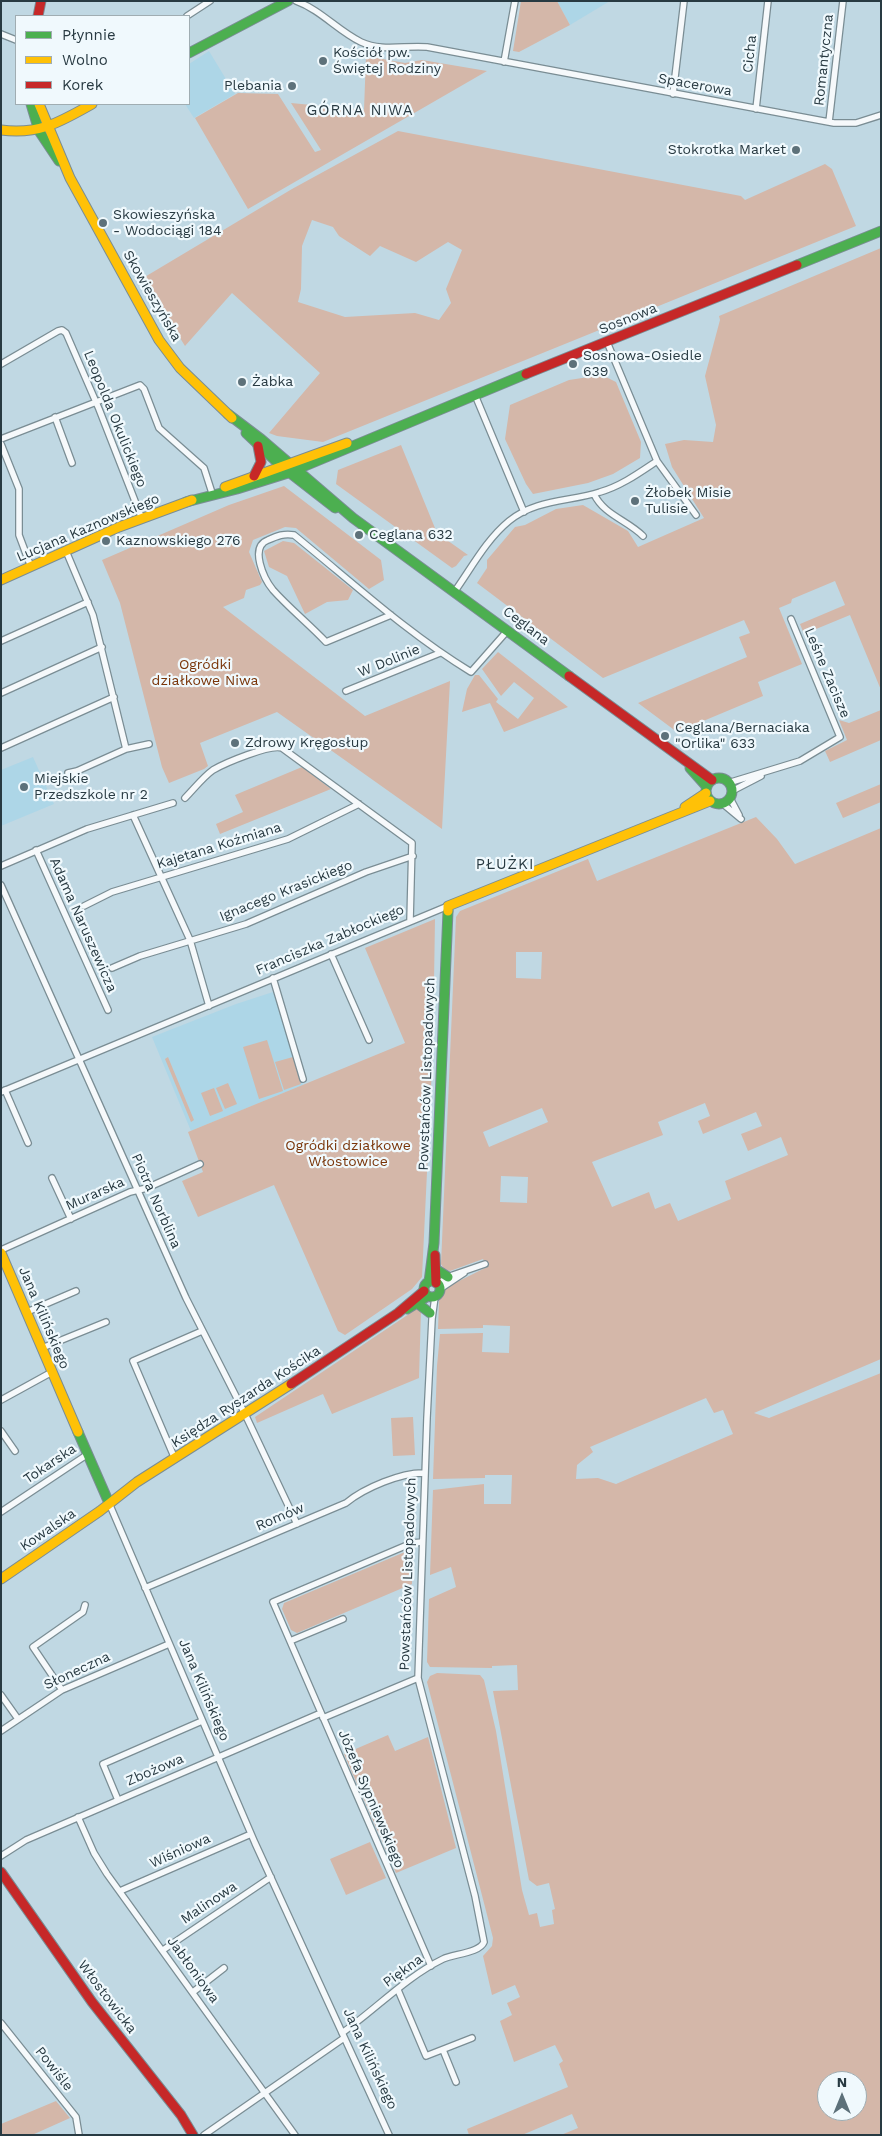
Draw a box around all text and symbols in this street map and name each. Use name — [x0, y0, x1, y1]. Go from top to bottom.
street label: Romantyczna — [811, 13, 837, 107]
legend — [15, 15, 190, 105]
text: Płynnie — [62, 26, 116, 44]
street label: Cicha — [740, 34, 760, 74]
place label: Kościół pw. Świętej Rodziny — [333, 45, 441, 78]
text: Wolno — [62, 51, 108, 69]
marker: Kościół pw. Świętej Rodziny — [317, 55, 329, 67]
street label: Spacerowa — [657, 70, 733, 100]
text: Korek — [62, 76, 103, 94]
place label: Plebania — [224, 78, 282, 94]
marker: Plebania — [286, 80, 298, 92]
district label: GÓRNA NIWA — [305, 102, 415, 120]
place label: Stokrotka Market — [668, 142, 786, 158]
marker: Stokrotka Market — [790, 144, 802, 156]
place label: Skowieszyńska - Wodociągi 184 — [113, 207, 222, 240]
marker: Skowieszyńska - Wodociągi 184 — [97, 217, 109, 229]
street label: Skowieszyńska — [119, 248, 185, 344]
street label: Sosnowa — [597, 300, 659, 338]
street label: Leopolda Okulickiego — [80, 348, 150, 490]
place label: Sosnowa-Osiedle 639 — [583, 348, 702, 381]
marker: Sosnowa-Osiedle 639 — [567, 358, 579, 370]
place label: Żabka — [252, 374, 293, 390]
marker: Żabka — [236, 376, 248, 388]
place label: Żłobek Misie Tulisie — [645, 485, 731, 518]
street label: Lucjana Kaznowskiego — [14, 490, 162, 566]
marker: Żłobek Misie Tulisie — [629, 495, 641, 507]
place label: Ceglana 632 — [369, 527, 453, 543]
marker: Ceglana 632 — [353, 529, 365, 541]
place label: Kaznowskiego 276 — [116, 533, 240, 549]
marker: Kaznowskiego 276 — [100, 535, 112, 547]
street label: Ceglana — [499, 603, 553, 649]
street label: Leśne Zacisze — [800, 625, 854, 721]
street label: W Dolinie — [356, 641, 422, 681]
park label: Ogródki działkowe Niwa — [152, 657, 258, 690]
place label: Ceglana/Bernaciaka "Orlika" 633 — [675, 720, 810, 752]
marker: Ceglana/Bernaciaka "Orlika" 633 — [659, 730, 671, 742]
place label: Zdrowy Kręgosłup — [245, 735, 368, 751]
marker: Zdrowy Kręgosłup — [229, 737, 241, 749]
place label: Miejskie Przedszkole nr 2 — [34, 771, 148, 804]
marker: Miejskie Przedszkole nr 2 — [18, 781, 30, 793]
street label: Kajetana Koźmiana — [155, 819, 283, 873]
street label: Adama Naruszewicza — [46, 855, 120, 995]
district label: PŁUŻKI — [475, 856, 535, 874]
street label: Ignacego Krasickiego — [217, 857, 355, 925]
street label: Franciszka Zabłockiego — [253, 901, 407, 979]
street label: Powstańców Listopadowych — [415, 977, 439, 1171]
park label: Ogródki działkowe Włostowice — [285, 1138, 411, 1170]
street label: Piotra Norblina — [128, 1151, 184, 1251]
street label: Murarska — [63, 1174, 127, 1214]
street label: Jana Kilińskiego — [15, 1264, 73, 1372]
street label: Księdza Ryszarda Kościka — [168, 1342, 324, 1452]
street label: Tokarska — [21, 1440, 79, 1488]
street label: Powstańców Listopadowych — [396, 1477, 420, 1671]
street label: Romów — [253, 1499, 307, 1535]
street label: Kowalska — [17, 1505, 79, 1555]
street label: Jana Kilińskiego — [175, 1636, 233, 1744]
street label: Słoneczna — [41, 1648, 113, 1694]
street label: Józefa Sypniewskiego — [334, 1727, 408, 1871]
street label: Zbożowa — [124, 1750, 186, 1790]
street label: Wiśniowa — [147, 1830, 213, 1872]
street label: Malinowa — [178, 1878, 240, 1928]
street label: Jabłoniowa — [163, 1934, 223, 2006]
street label: Piękna — [380, 1951, 426, 1991]
street label: Włostowicka — [74, 1957, 140, 2037]
street label: Jana Kilińskiego — [339, 2006, 401, 2112]
street label: Powiśle — [31, 2043, 77, 2095]
north arrow — [817, 2071, 867, 2121]
text: N — [837, 2074, 847, 2090]

